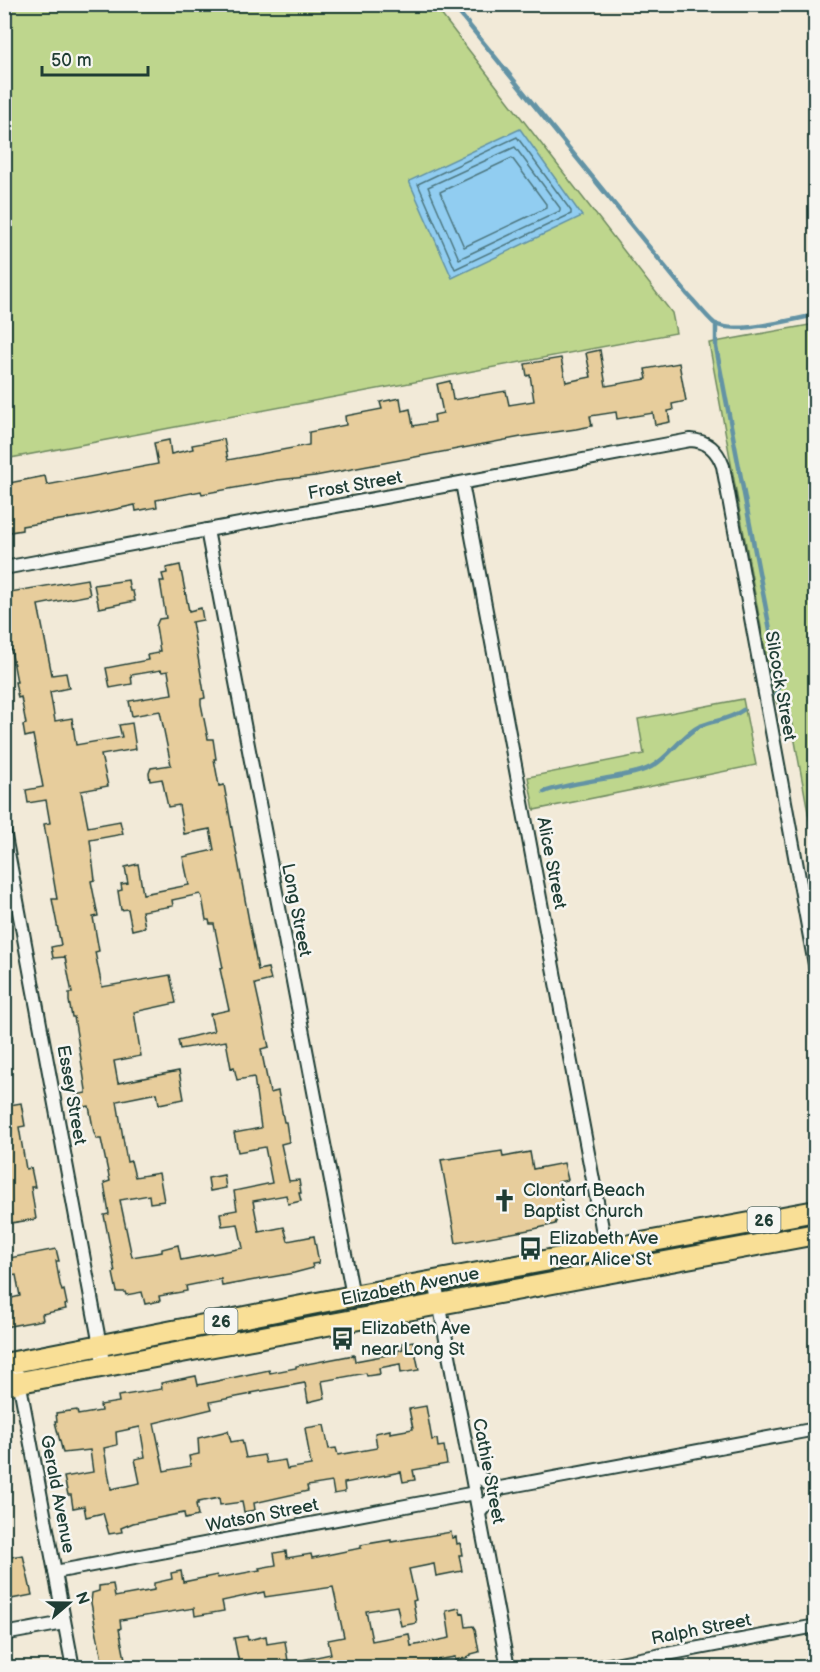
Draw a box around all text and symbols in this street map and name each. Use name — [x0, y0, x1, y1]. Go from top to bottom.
scale bar — [42, 39, 148, 77]
text: 50 m — [51, 50, 92, 71]
street label: Frost Street — [306, 467, 404, 504]
street label: Silcock Street — [761, 630, 801, 743]
street label: Alice Street — [532, 815, 571, 911]
street label: Long Street — [277, 862, 316, 959]
street label: Essey Street — [52, 1043, 91, 1147]
place label: Clontarf Beach Baptist Church — [523, 1180, 645, 1222]
church icon: Clontarf Beach Baptist Church — [492, 1187, 518, 1213]
road number: 26 — [748, 1207, 780, 1233]
place label: Elizabeth Ave near Alice St — [549, 1228, 659, 1270]
bus stop icon: Elizabeth Ave near Alice St — [518, 1235, 544, 1261]
street label: Elizabeth Avenue — [339, 1263, 481, 1310]
road number: 26 — [204, 1308, 238, 1334]
place label: Elizabeth Ave near Long St — [361, 1318, 471, 1360]
bus stop icon: Elizabeth Ave near Long St — [330, 1325, 356, 1351]
street label: Cathie Street — [468, 1416, 509, 1526]
street label: Gerald Avenue — [36, 1433, 79, 1555]
street label: Watson Street — [204, 1494, 321, 1537]
north arrow — [39, 1573, 99, 1633]
text: N — [71, 1589, 93, 1607]
street label: Ralph Street — [649, 1609, 753, 1649]

